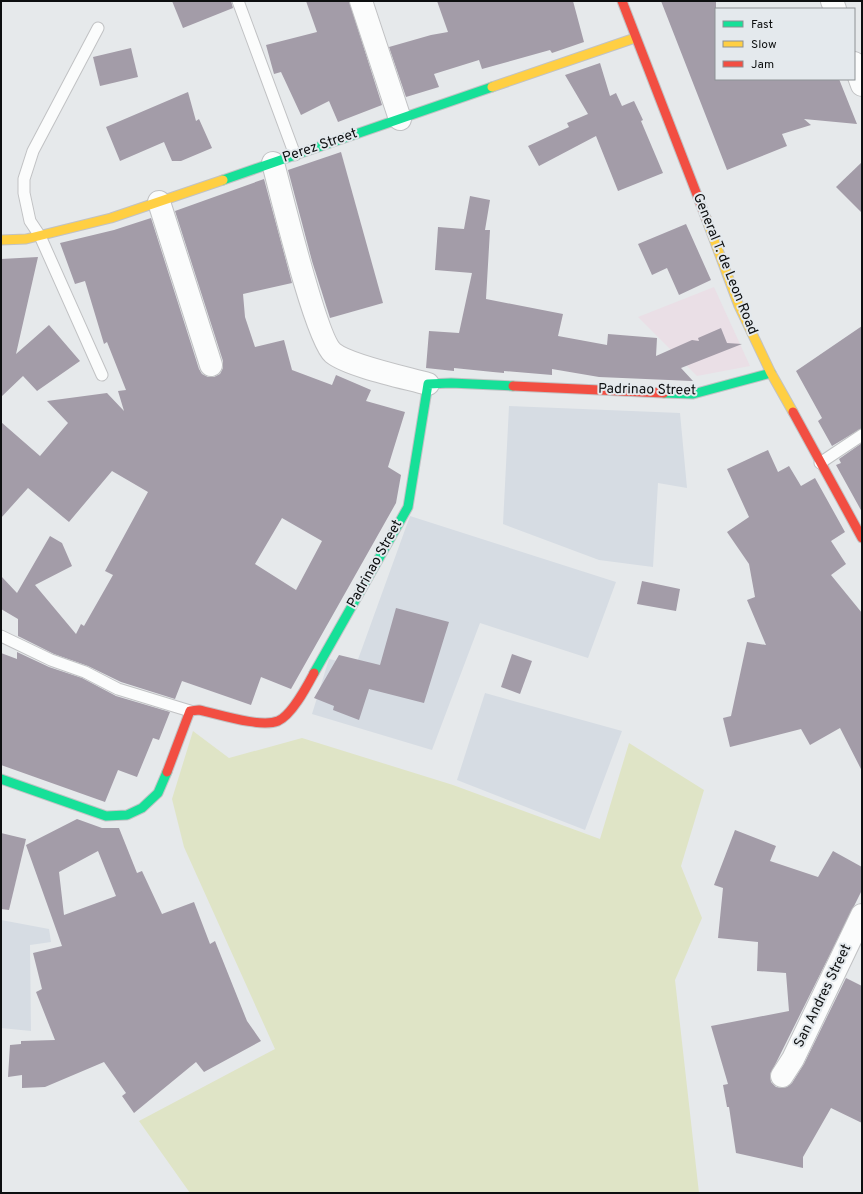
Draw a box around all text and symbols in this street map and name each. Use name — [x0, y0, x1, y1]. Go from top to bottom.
legend — [715, 8, 855, 80]
text: Fast — [751, 17, 773, 33]
text: Slow — [751, 37, 777, 53]
text: Jam — [751, 57, 774, 73]
street label: Perez Street — [280, 125, 360, 167]
street label: General T. de Leon Road — [689, 191, 761, 337]
street label: Padrinao Street — [598, 381, 696, 399]
street label: Padrinao Street — [344, 517, 406, 611]
street label: San Andres Street — [791, 942, 855, 1050]

